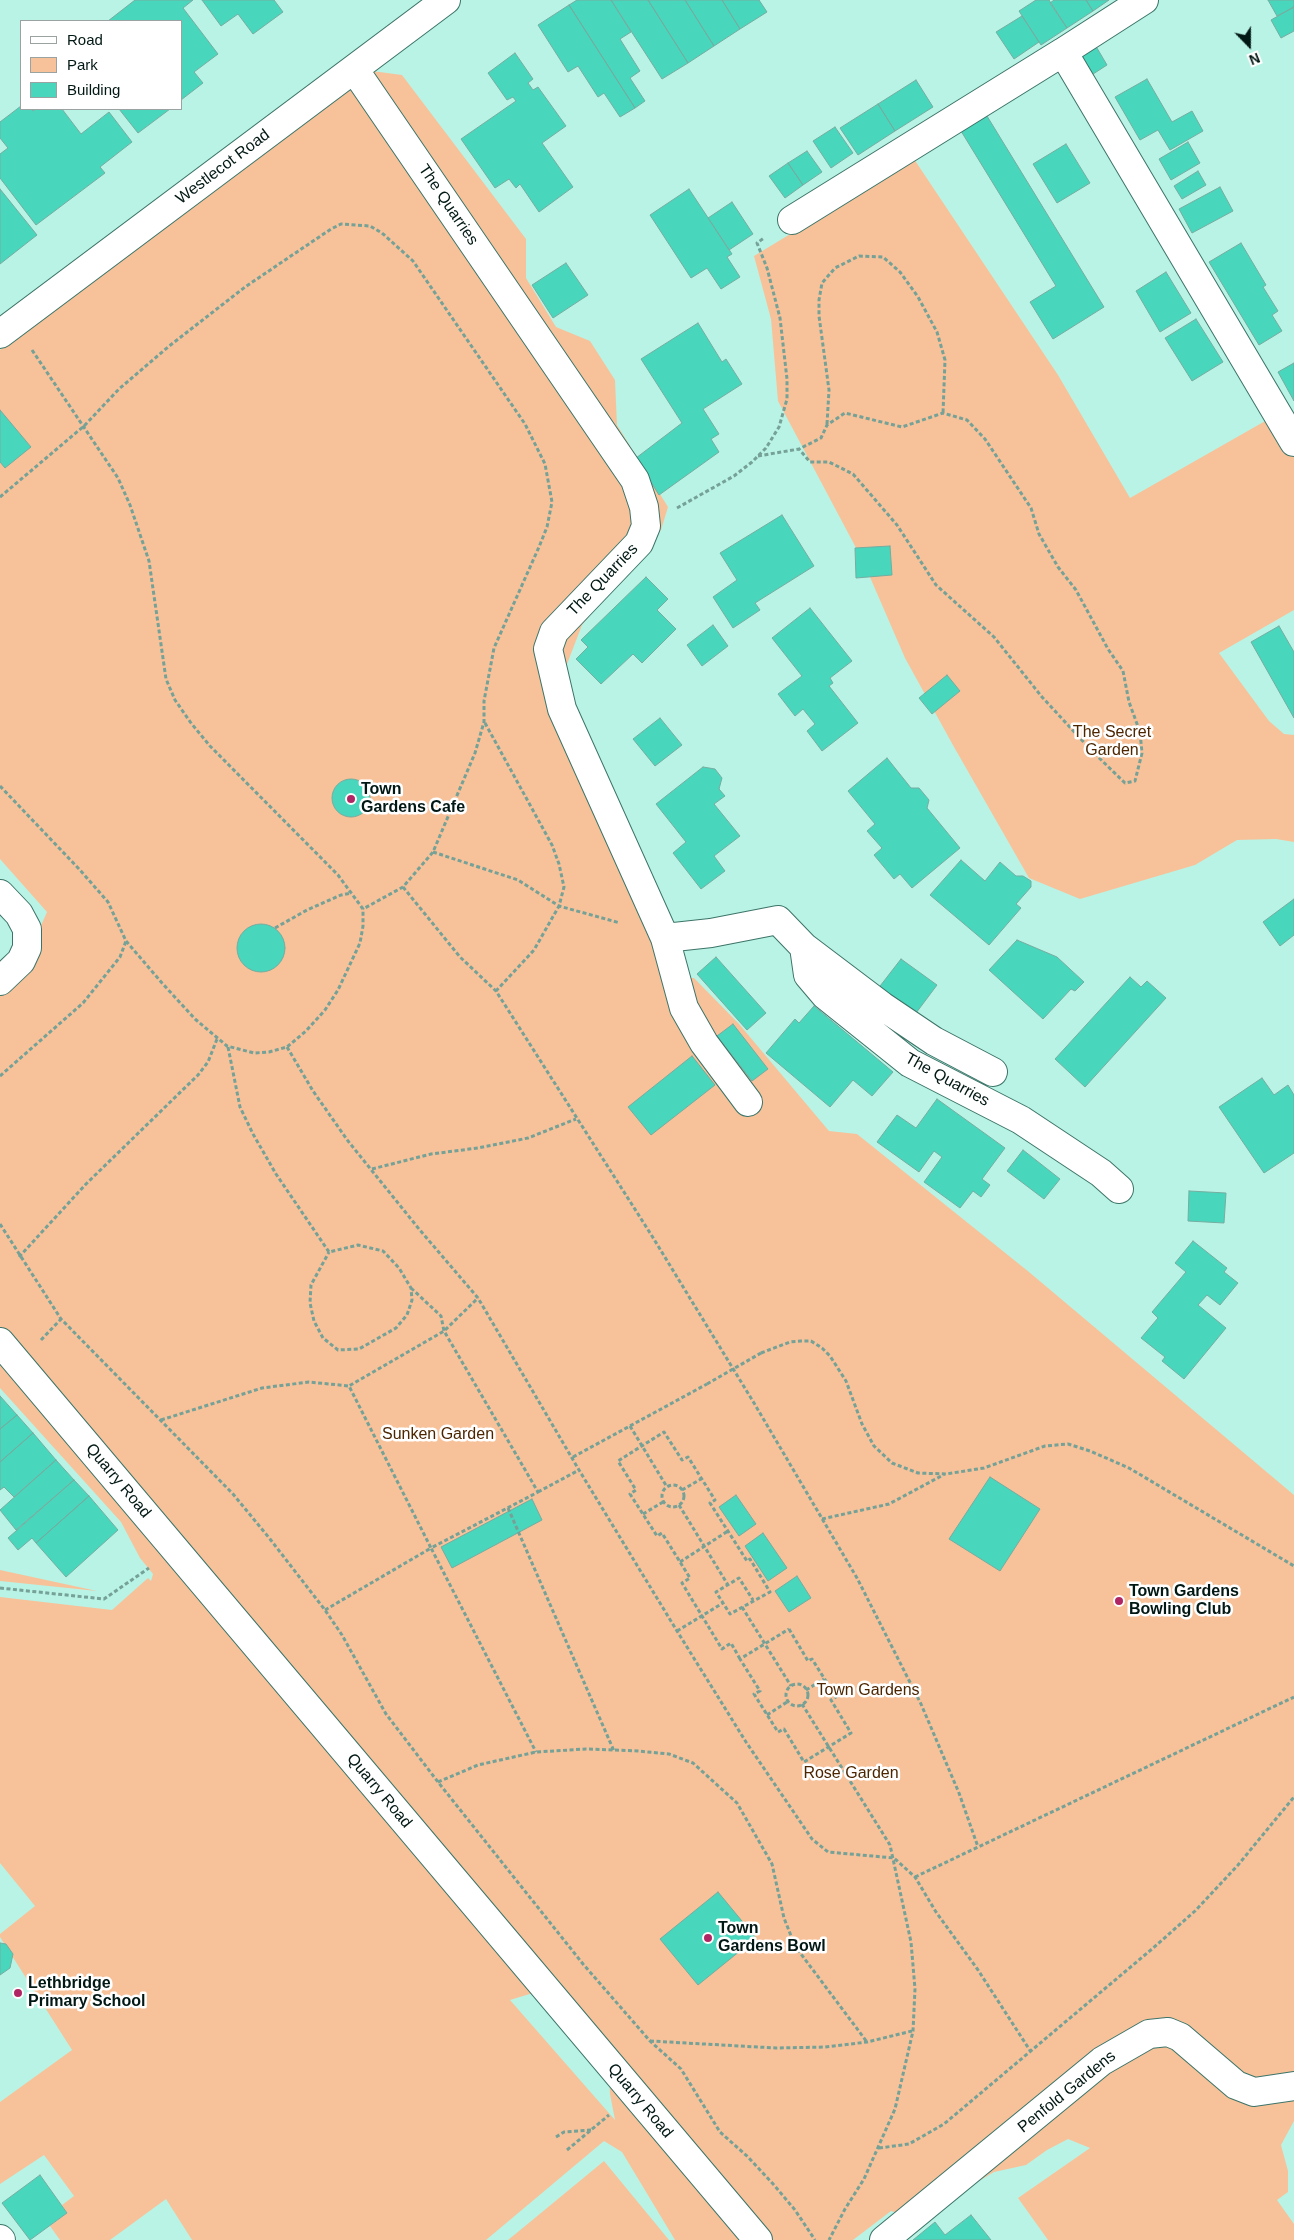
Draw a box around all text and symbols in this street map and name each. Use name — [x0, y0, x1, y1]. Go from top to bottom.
legend — [20, 20, 182, 110]
north arrow — [1224, 20, 1274, 70]
text: Road — [67, 31, 103, 48]
text: N — [1247, 50, 1262, 68]
text: Park — [67, 56, 98, 73]
text: Building — [67, 81, 120, 98]
street label: Westlecot Road — [172, 125, 274, 209]
street label: The Quarries — [414, 161, 482, 249]
street label: The Quarries — [564, 540, 642, 620]
park label: The Secret Garden — [1073, 723, 1151, 761]
place label: Town Gardens Cafe — [361, 780, 465, 818]
marker: Town Gardens Cafe — [345, 793, 357, 805]
street label: The Quarries — [902, 1049, 992, 1111]
park label: Sunken Garden — [382, 1425, 494, 1445]
street label: Quarry Road — [81, 1440, 155, 1522]
place label: Town Gardens Bowling Club — [1129, 1582, 1239, 1620]
marker: Town Gardens Bowling Club — [1113, 1595, 1125, 1607]
park label: Town Gardens — [816, 1681, 920, 1701]
street label: Quarry Road — [342, 1750, 416, 1832]
park label: Rose Garden — [803, 1764, 899, 1784]
place label: Town Gardens Bowl — [718, 1919, 826, 1957]
marker: Town Gardens Bowl — [702, 1932, 714, 1944]
place label: Lethbridge Primary School — [28, 1974, 145, 2012]
marker: Lethbridge Primary School — [12, 1987, 24, 1999]
street label: Penfold Gardens — [1014, 2047, 1120, 2137]
street label: Quarry Road — [603, 2060, 677, 2142]

